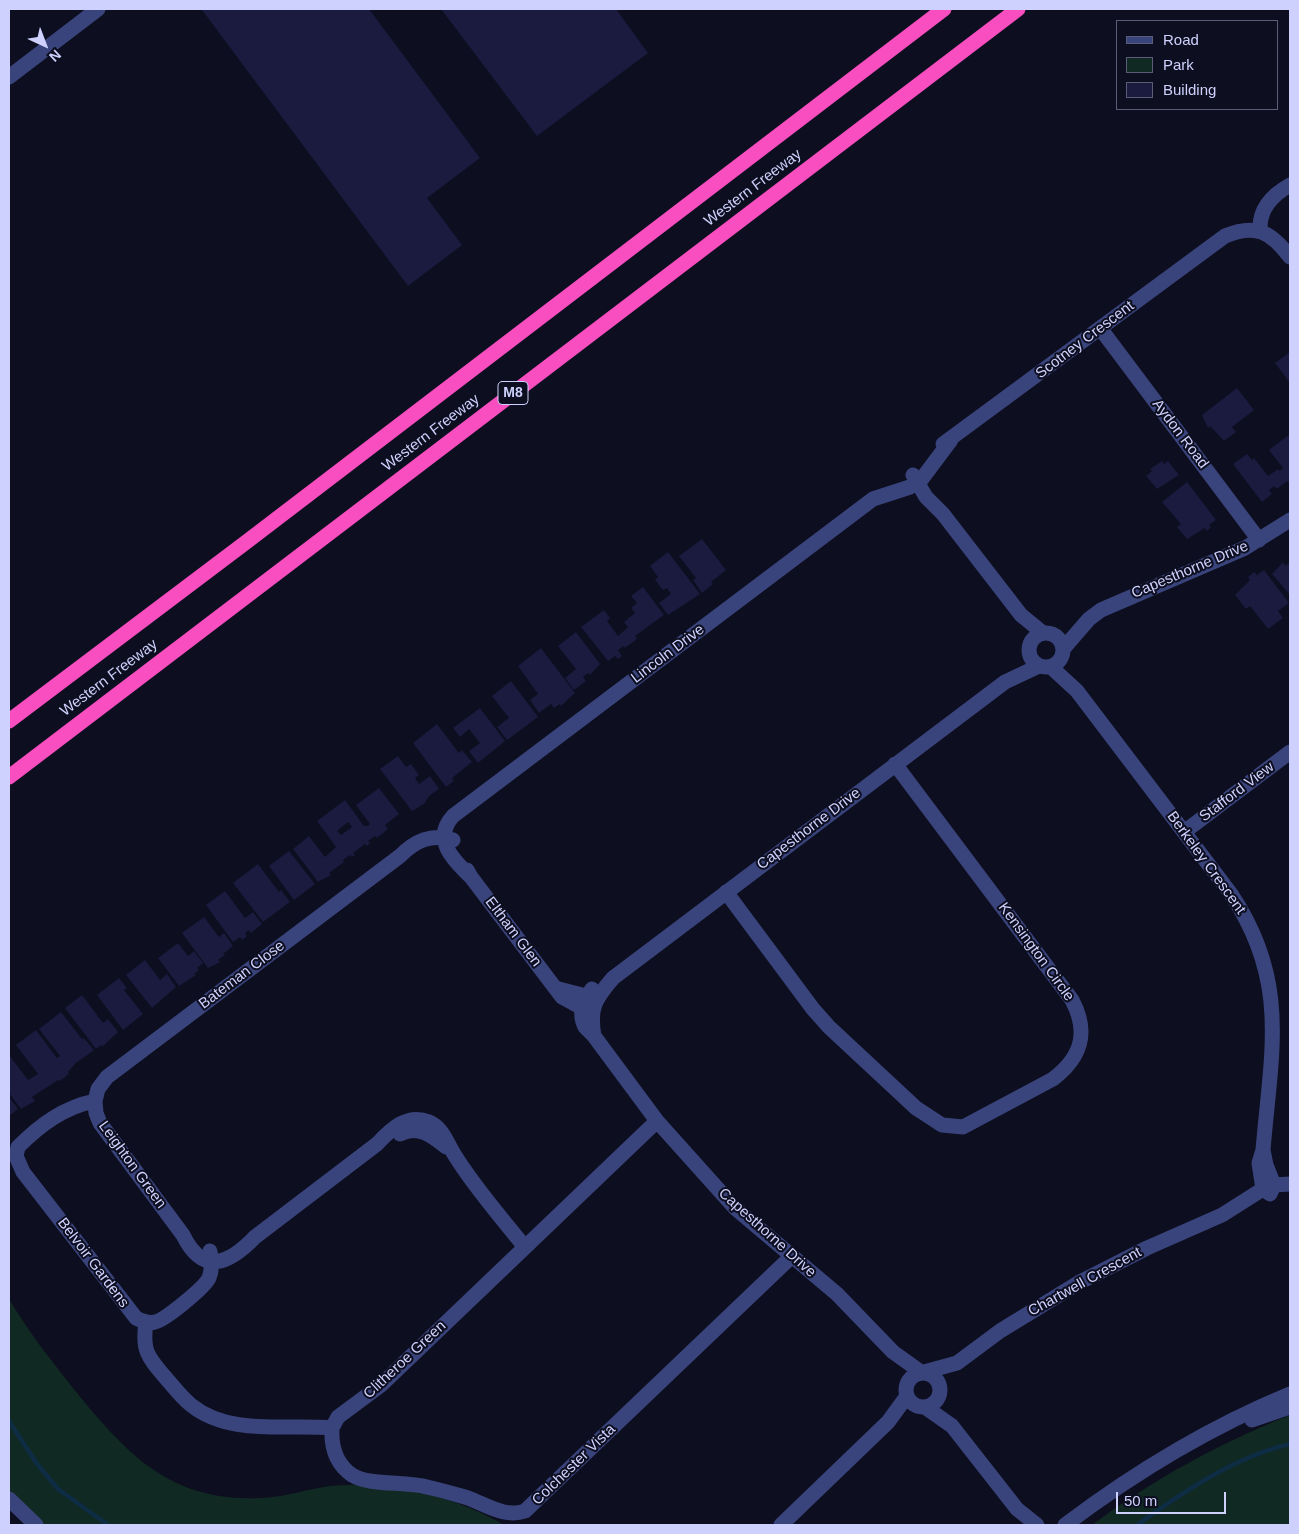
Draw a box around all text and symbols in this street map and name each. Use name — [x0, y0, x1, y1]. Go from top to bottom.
north arrow — [20, 20, 70, 70]
legend — [1116, 20, 1279, 110]
text: Road — [1163, 31, 1199, 48]
text: N — [46, 47, 64, 65]
text: Park — [1163, 56, 1194, 73]
text: Building — [1163, 81, 1216, 98]
street label: Western Freeway — [701, 146, 805, 230]
street label: Scotney Crescent — [1032, 297, 1138, 383]
road number: M8 — [498, 382, 528, 404]
street label: Western Freeway — [379, 391, 483, 475]
street label: Aydon Road — [1148, 396, 1212, 472]
street label: Capesthorne Drive — [1129, 537, 1251, 603]
street label: Lincoln Drive — [628, 621, 708, 687]
street label: Western Freeway — [57, 636, 161, 720]
street label: Stafford View — [1196, 758, 1278, 826]
street label: Capesthorne Drive — [754, 784, 864, 874]
street label: Berkeley Crescent — [1163, 808, 1249, 918]
street label: Eltham Glen — [481, 894, 545, 970]
street label: Kensington Circle — [994, 899, 1078, 1005]
street label: Bateman Close — [196, 937, 288, 1013]
street label: Leighton Green — [94, 1118, 170, 1212]
street label: Capesthorne Drive — [715, 1184, 819, 1282]
street label: Belvoir Gardens — [53, 1215, 133, 1311]
street label: Chartwell Crescent — [1025, 1243, 1145, 1321]
street label: Clitheroe Green — [360, 1317, 450, 1403]
street label: Colchester Vista — [529, 1421, 619, 1509]
scale bar — [1119, 1482, 1229, 1514]
text: 50 m — [1124, 1492, 1157, 1509]

